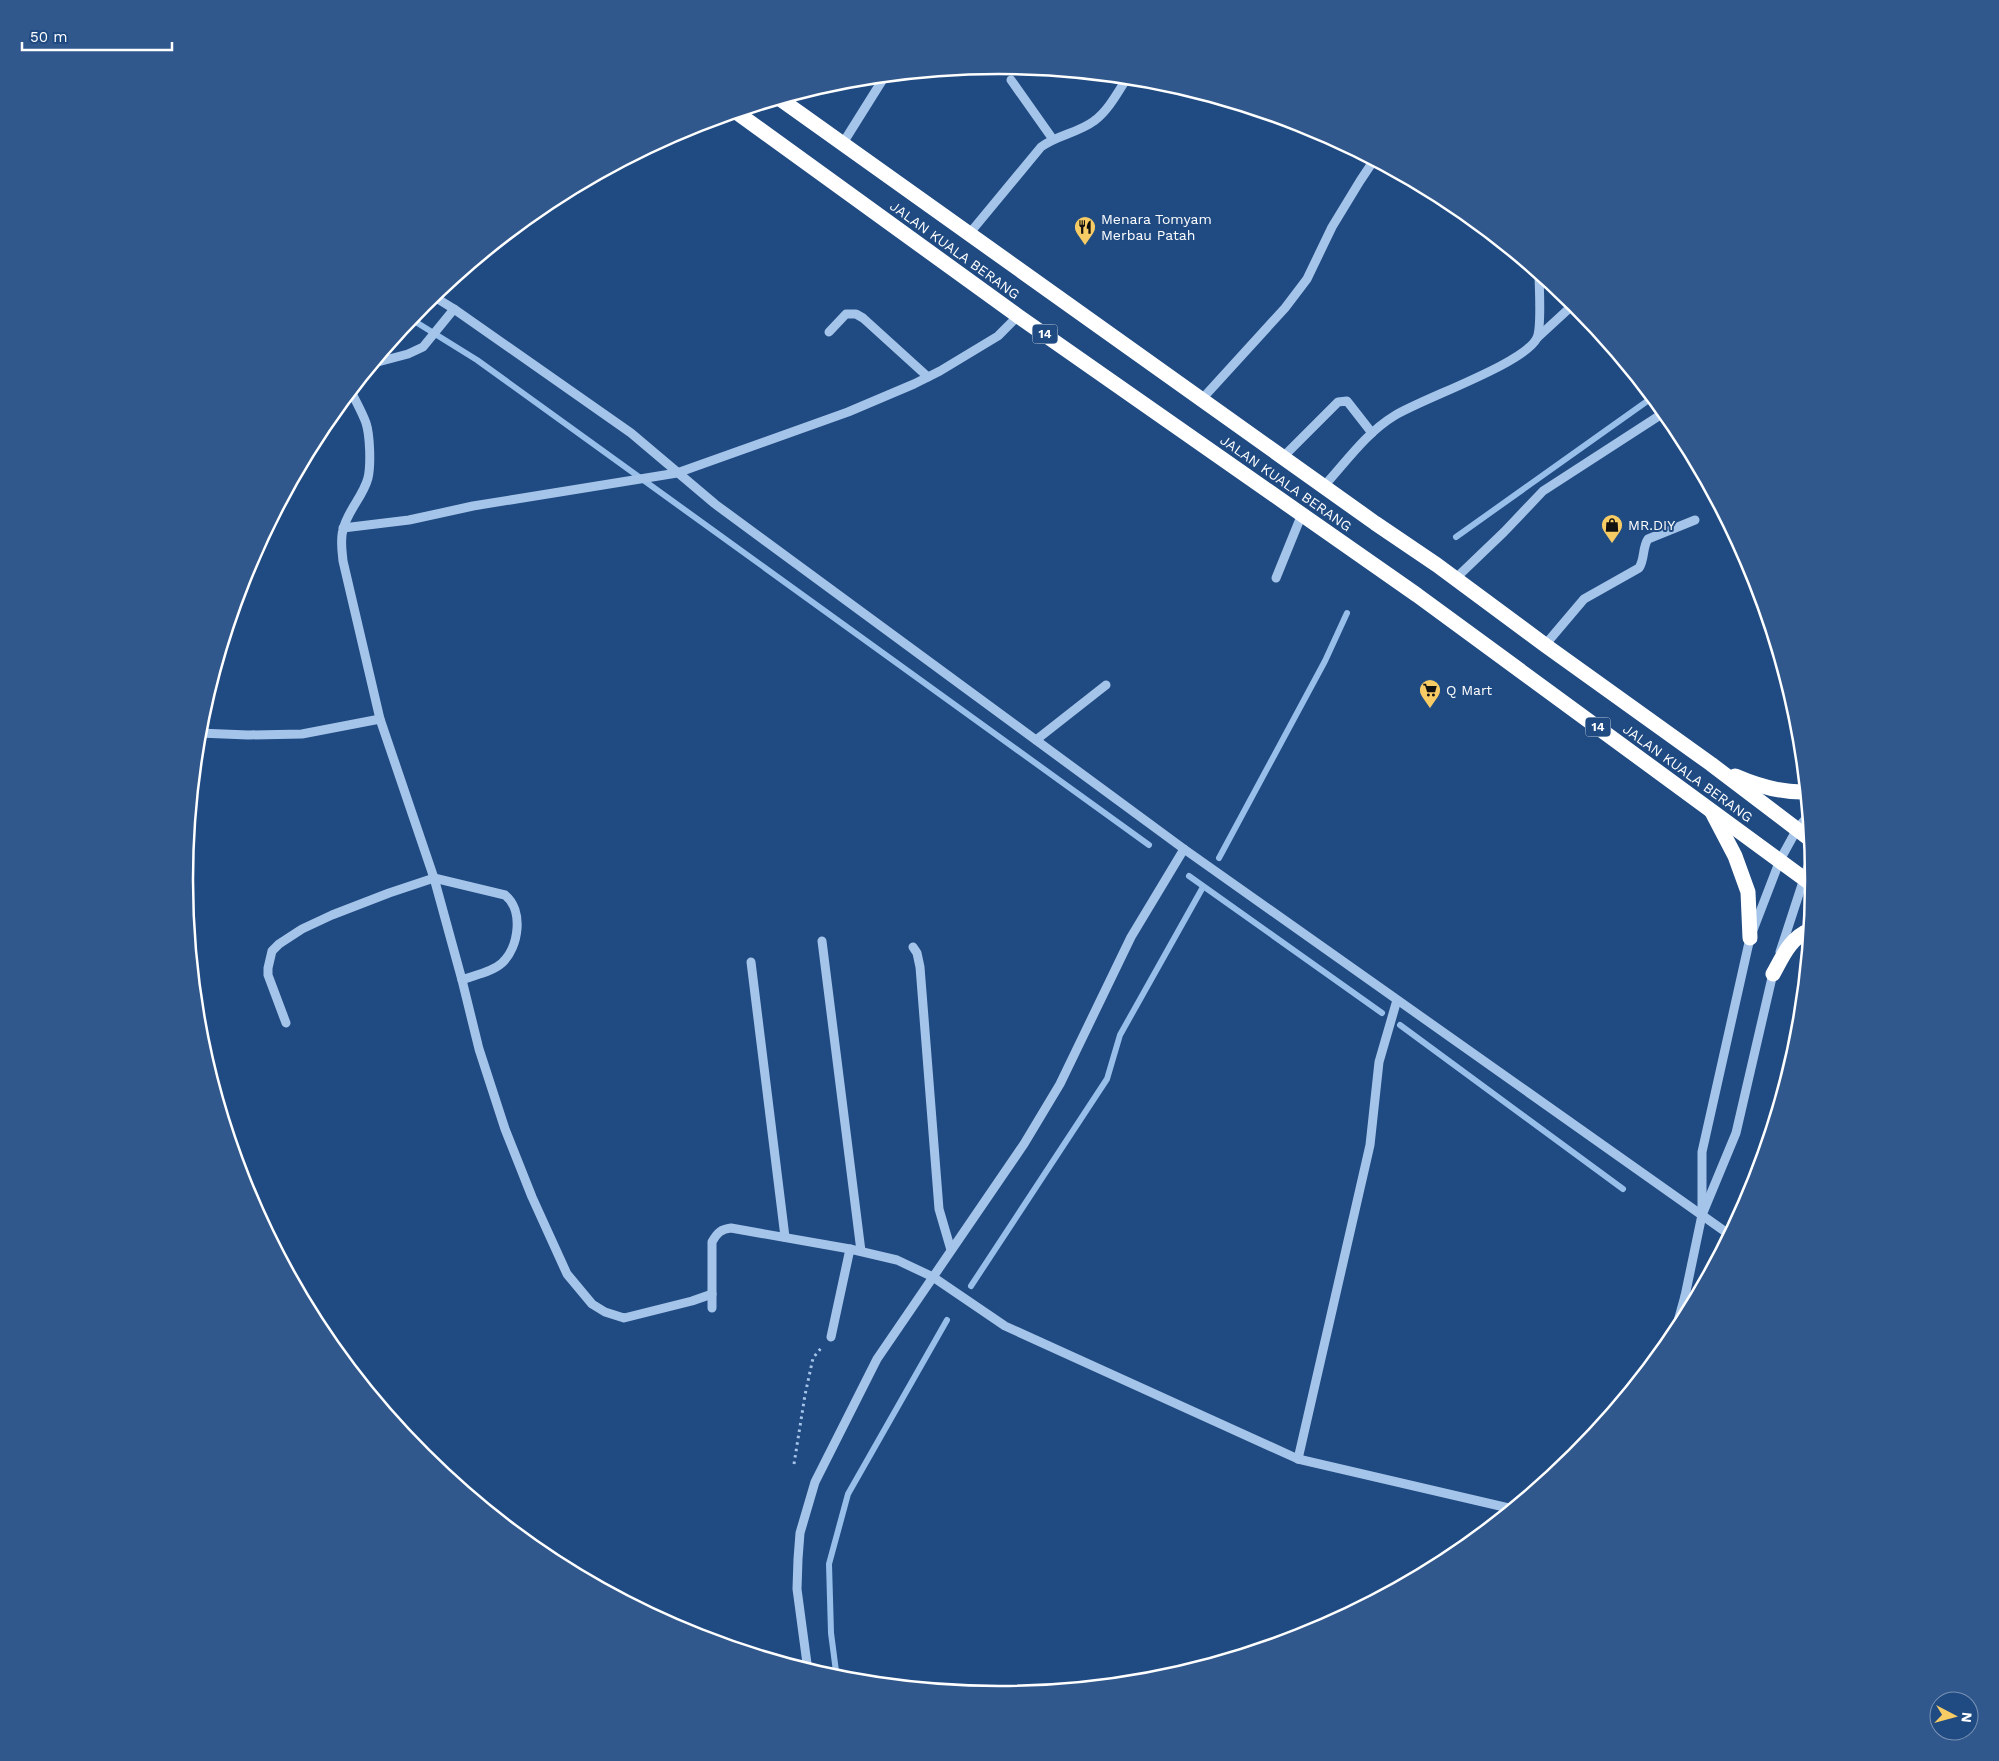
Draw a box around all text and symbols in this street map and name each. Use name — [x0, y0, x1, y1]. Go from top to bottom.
scale bar — [22, 20, 172, 52]
text: 50 m — [30, 28, 67, 46]
street label: JALAN KUALA BERANG — [887, 198, 1023, 302]
place label: Menara Tomyam Merbau Patah — [1101, 211, 1212, 243]
restaurant icon: Menara Tomyam Merbau Patah — [1073, 215, 1097, 246]
road number: 14 — [1032, 324, 1058, 344]
street label: JALAN KUALA BERANG — [1217, 432, 1355, 534]
shop icon: MR.DIY — [1600, 513, 1624, 544]
place label: MR.DIY — [1628, 517, 1675, 533]
supermarket icon: Q Mart — [1418, 678, 1442, 709]
place label: Q Mart — [1446, 682, 1492, 698]
road number: 14 — [1586, 718, 1610, 736]
street label: JALAN KUALA BERANG — [1620, 721, 1756, 825]
north arrow — [1929, 1691, 1979, 1741]
text: N — [1958, 1711, 1975, 1723]

